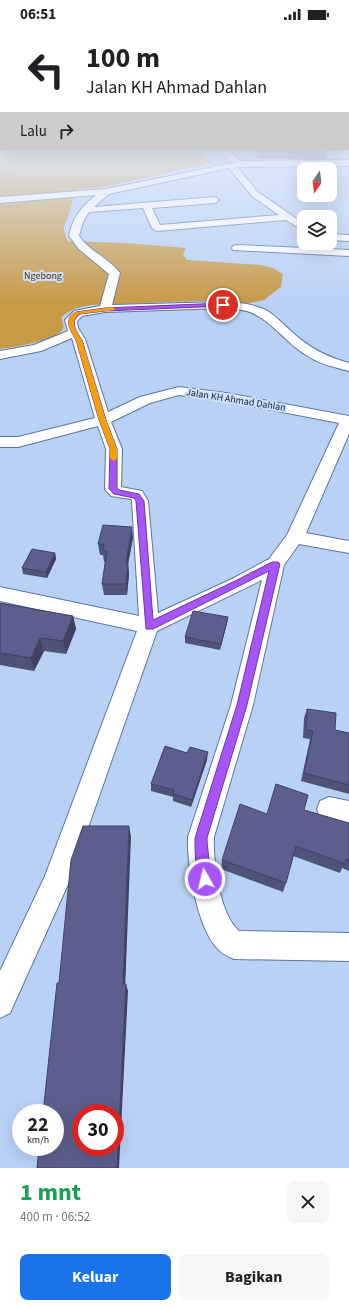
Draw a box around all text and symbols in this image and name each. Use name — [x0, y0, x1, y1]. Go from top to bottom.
text: 06:51 — [20, 4, 56, 25]
text: 100 m — [86, 38, 160, 78]
icon: left — [20, 44, 72, 96]
text: Jalan KH Ahmad Dahlan — [86, 75, 267, 100]
icon: right — [55, 120, 77, 142]
text: Lalu — [20, 121, 47, 142]
north arrow — [297, 162, 337, 202]
map controls — [297, 162, 337, 250]
button: layers — [297, 210, 337, 250]
park label: Ngebong — [24, 269, 62, 283]
pin — [206, 288, 240, 322]
icon: arrive — [212, 294, 234, 316]
street label: Jalan KH Ahmad Dahlan — [185, 385, 287, 415]
position arrow — [184, 858, 226, 900]
speed limit sign: 30 — [72, 1104, 124, 1156]
text: 22 — [27, 1111, 49, 1139]
text: km/h — [27, 1133, 49, 1147]
text: 1 mnt — [20, 1175, 81, 1210]
button: close — [287, 1181, 329, 1223]
text: 400 m · 06:52 — [20, 1208, 90, 1226]
button: Keluar — [20, 1254, 171, 1300]
button: Bagikan — [179, 1254, 329, 1300]

